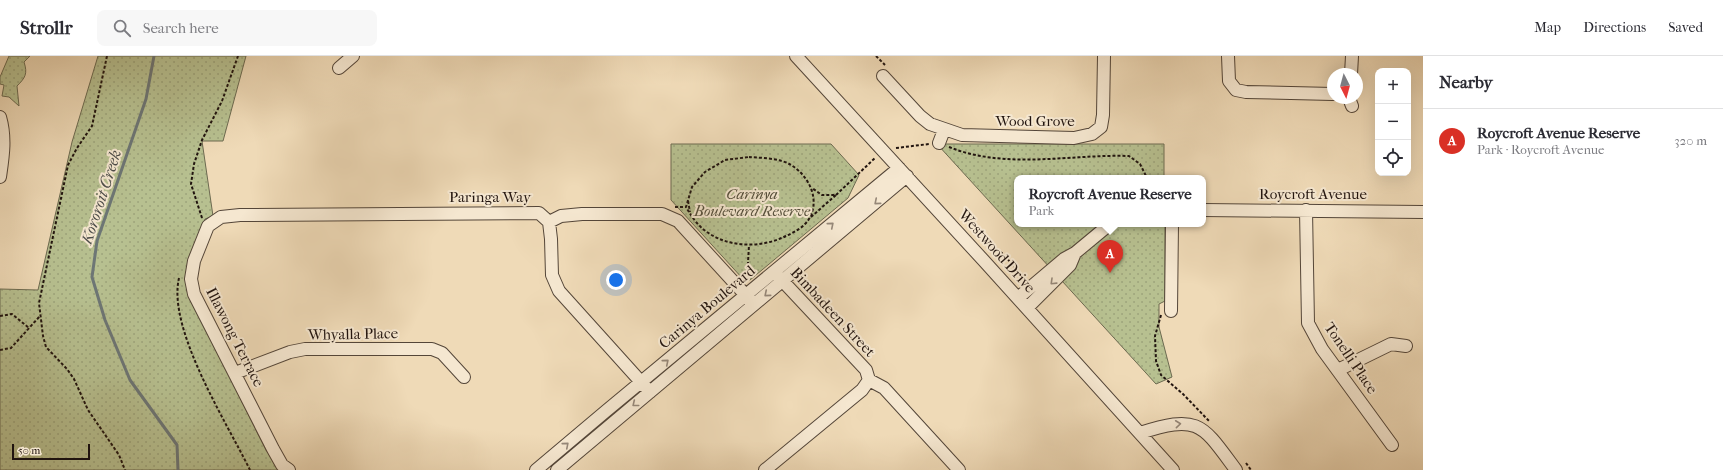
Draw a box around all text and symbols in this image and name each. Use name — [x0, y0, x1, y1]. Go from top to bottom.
search box — [97, 10, 377, 46]
text: Strollr — [20, 17, 73, 39]
icon: search — [111, 17, 133, 39]
text: Search here — [143, 19, 219, 37]
text: Map — [1534, 19, 1561, 36]
text: Directions — [1583, 19, 1646, 36]
text: Saved — [1668, 19, 1703, 36]
north arrow — [1327, 68, 1363, 104]
map controls — [1375, 68, 1411, 176]
button: + — [1375, 68, 1411, 104]
text: Nearby — [1439, 72, 1493, 92]
button: − — [1375, 104, 1411, 140]
street label: Wood Grove — [994, 112, 1075, 130]
text: Roycroft Avenue Reserve — [1477, 124, 1640, 142]
text: A — [1448, 133, 1456, 148]
text: 320 m — [1674, 133, 1707, 148]
button: locate — [1375, 140, 1411, 176]
text: Park · Roycroft Avenue — [1477, 142, 1605, 157]
water label: Kororoit Creek — [77, 147, 125, 247]
popup — [1014, 175, 1206, 227]
park label: Carinya Boulevard Reserve — [693, 185, 811, 220]
text: Roycroft Avenue Reserve — [1028, 185, 1192, 203]
street label: Roycroft Avenue — [1259, 185, 1368, 203]
street label: Paringa Way — [449, 188, 532, 206]
one-way arrow — [874, 197, 882, 204]
text: Park — [1028, 203, 1054, 218]
street label: Westwood Drive — [954, 205, 1040, 297]
one-way arrow — [826, 223, 834, 230]
pin: A — [1097, 240, 1123, 273]
street label: Carinya Boulevard — [655, 261, 759, 352]
street label: Bimbadeen Street — [787, 263, 880, 361]
your location — [606, 270, 626, 290]
one-way arrow — [1050, 277, 1058, 285]
street label: Illawong Terrace — [202, 284, 268, 390]
one-way arrow — [764, 290, 771, 297]
street label: Tonelli Place — [1321, 319, 1382, 398]
street label: Whyalla Place — [307, 324, 399, 344]
one-way arrow — [661, 359, 669, 366]
one-way arrow — [632, 400, 639, 407]
one-way arrow — [1174, 420, 1181, 429]
scale bar — [12, 442, 90, 461]
one-way arrow — [561, 442, 569, 449]
text: 50 m — [18, 444, 40, 457]

